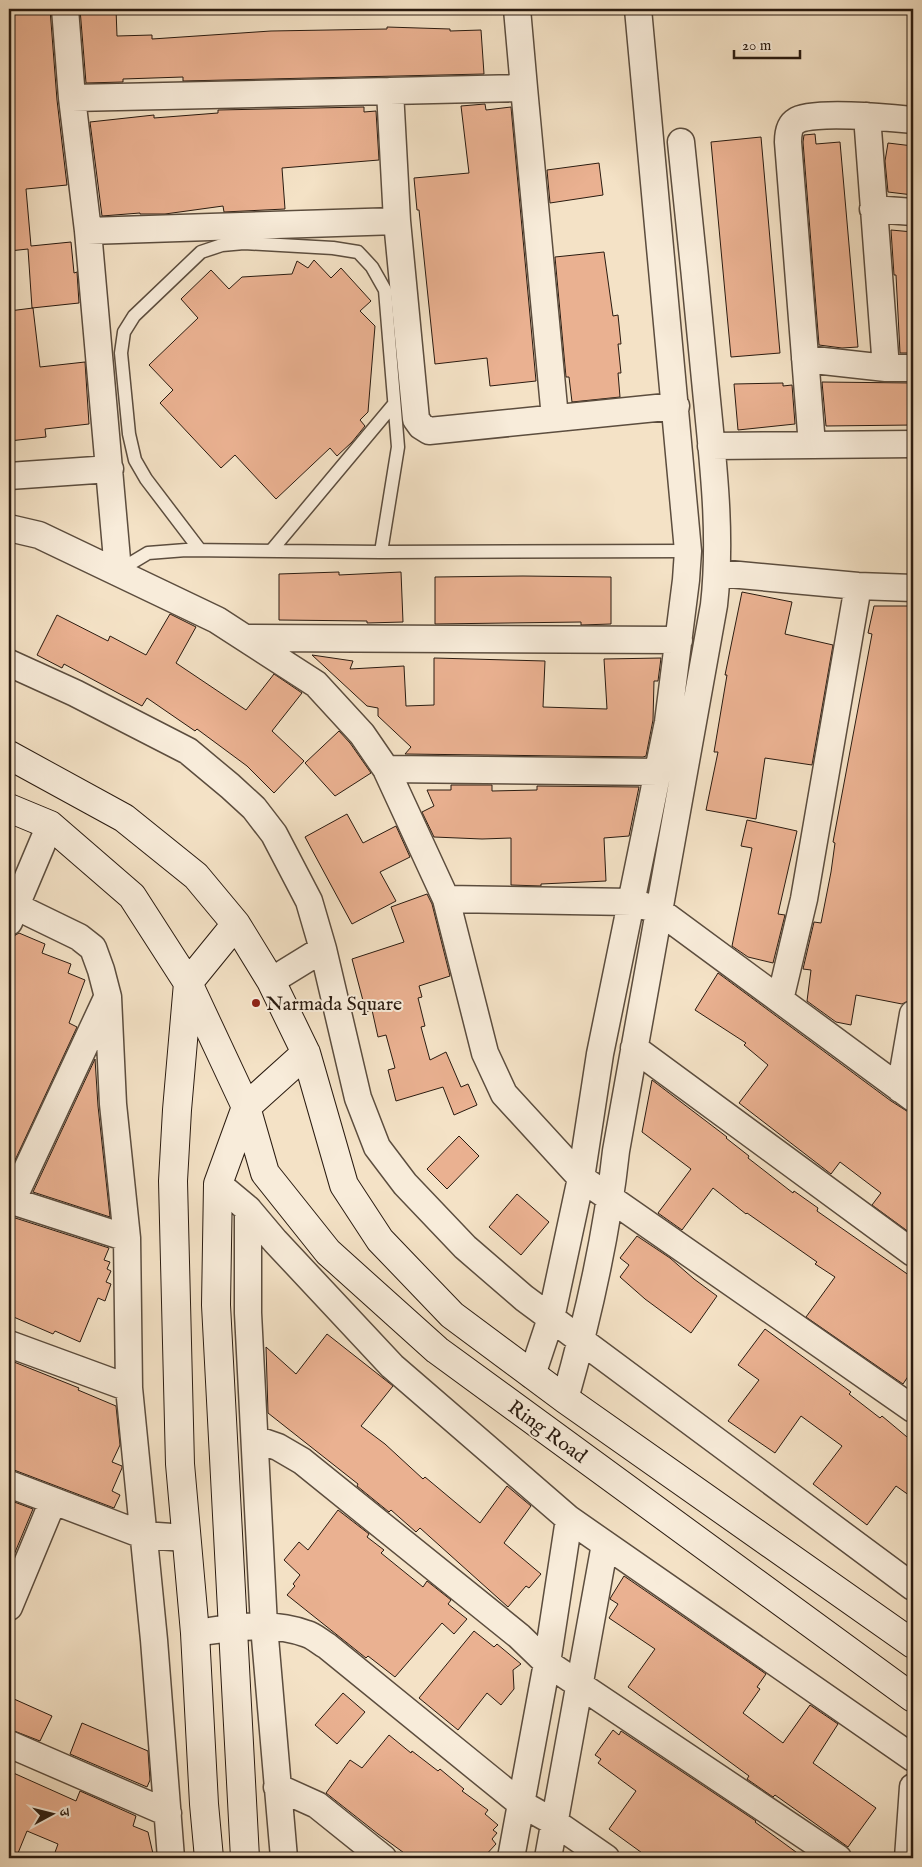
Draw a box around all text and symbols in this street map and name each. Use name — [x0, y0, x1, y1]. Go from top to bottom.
scale bar — [734, 28, 801, 60]
text: 20 m — [742, 36, 772, 55]
place label: Narmada Square — [266, 992, 402, 1017]
marker: Narmada Square — [250, 997, 262, 1009]
street label: Ring Road — [503, 1395, 592, 1469]
north arrow — [28, 1790, 78, 1840]
text: उ — [54, 1807, 73, 1818]

